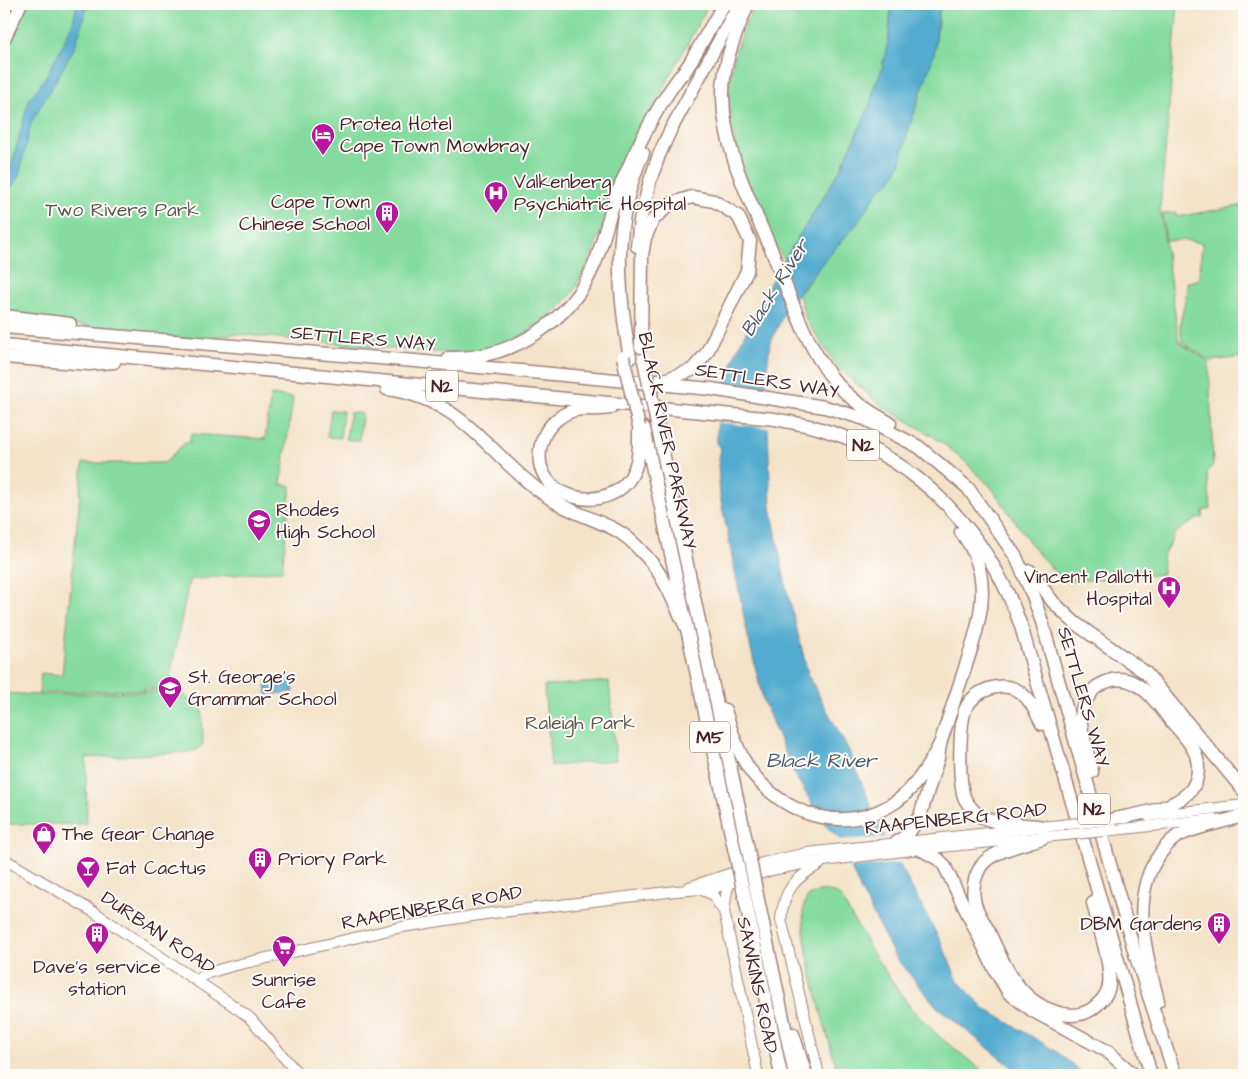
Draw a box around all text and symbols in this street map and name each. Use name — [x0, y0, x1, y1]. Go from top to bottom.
place label: Protea Hotel Cape Town Mowbray — [340, 111, 530, 161]
hotel icon: Protea Hotel Cape Town Mowbray — [310, 122, 336, 156]
place label: Valkenberg Psychiatric Hospital — [514, 169, 686, 219]
hospital icon: Valkenberg Psychiatric Hospital — [483, 180, 509, 214]
place label: Cape Town Chinese School — [239, 189, 370, 238]
park label: Two Rivers Park — [45, 197, 199, 224]
building icon: Cape Town Chinese School — [374, 200, 400, 234]
water label: Black River — [734, 232, 817, 342]
street label: SETTLERS WAY — [290, 319, 436, 359]
street label: BLACK RIVER PARKWAY — [631, 330, 703, 552]
street label: SETTLERS WAY — [693, 356, 841, 406]
road number: N2 — [426, 371, 458, 402]
road number: N2 — [847, 430, 879, 460]
place label: Rhodes High School — [276, 497, 375, 547]
school or university icon: Rhodes High School — [246, 508, 272, 542]
place label: Vincent Pallotti Hospital — [1024, 564, 1152, 613]
hospital icon: Vincent Pallotti Hospital — [1156, 575, 1182, 609]
street label: SETTLERS WAY — [1050, 624, 1116, 770]
place label: St. George's Grammar School — [188, 664, 337, 713]
school or university icon: St. George's Grammar School — [157, 675, 183, 709]
park label: Raleigh Park — [525, 710, 635, 738]
road number: M5 — [690, 722, 730, 752]
water label: Black River — [766, 747, 878, 775]
road number: N2 — [1078, 794, 1110, 824]
street label: RAAPENBERG ROAD — [864, 796, 1048, 842]
shop icon: The Gear Change — [31, 821, 57, 855]
place label: The Gear Change — [62, 821, 214, 849]
building icon: Priory Park — [247, 846, 273, 880]
place label: Priory Park — [278, 846, 387, 874]
bar icon: Fat Cactus — [75, 855, 101, 889]
place label: Fat Cactus — [106, 855, 206, 882]
street label: RAAPENBERG ROAD — [340, 879, 524, 937]
street label: DURBAN ROAD — [96, 885, 220, 981]
place label: DBM Gardens — [1080, 911, 1202, 938]
building icon: DBM Gardens — [1206, 911, 1232, 945]
street label: SAWKINS ROAD — [729, 914, 785, 1056]
building icon: Dave's service station — [84, 921, 110, 955]
supermarket icon: Sunrise Cafe — [271, 934, 297, 968]
place label: Dave's service station — [33, 954, 161, 1003]
place label: Sunrise Cafe — [252, 967, 316, 1016]

